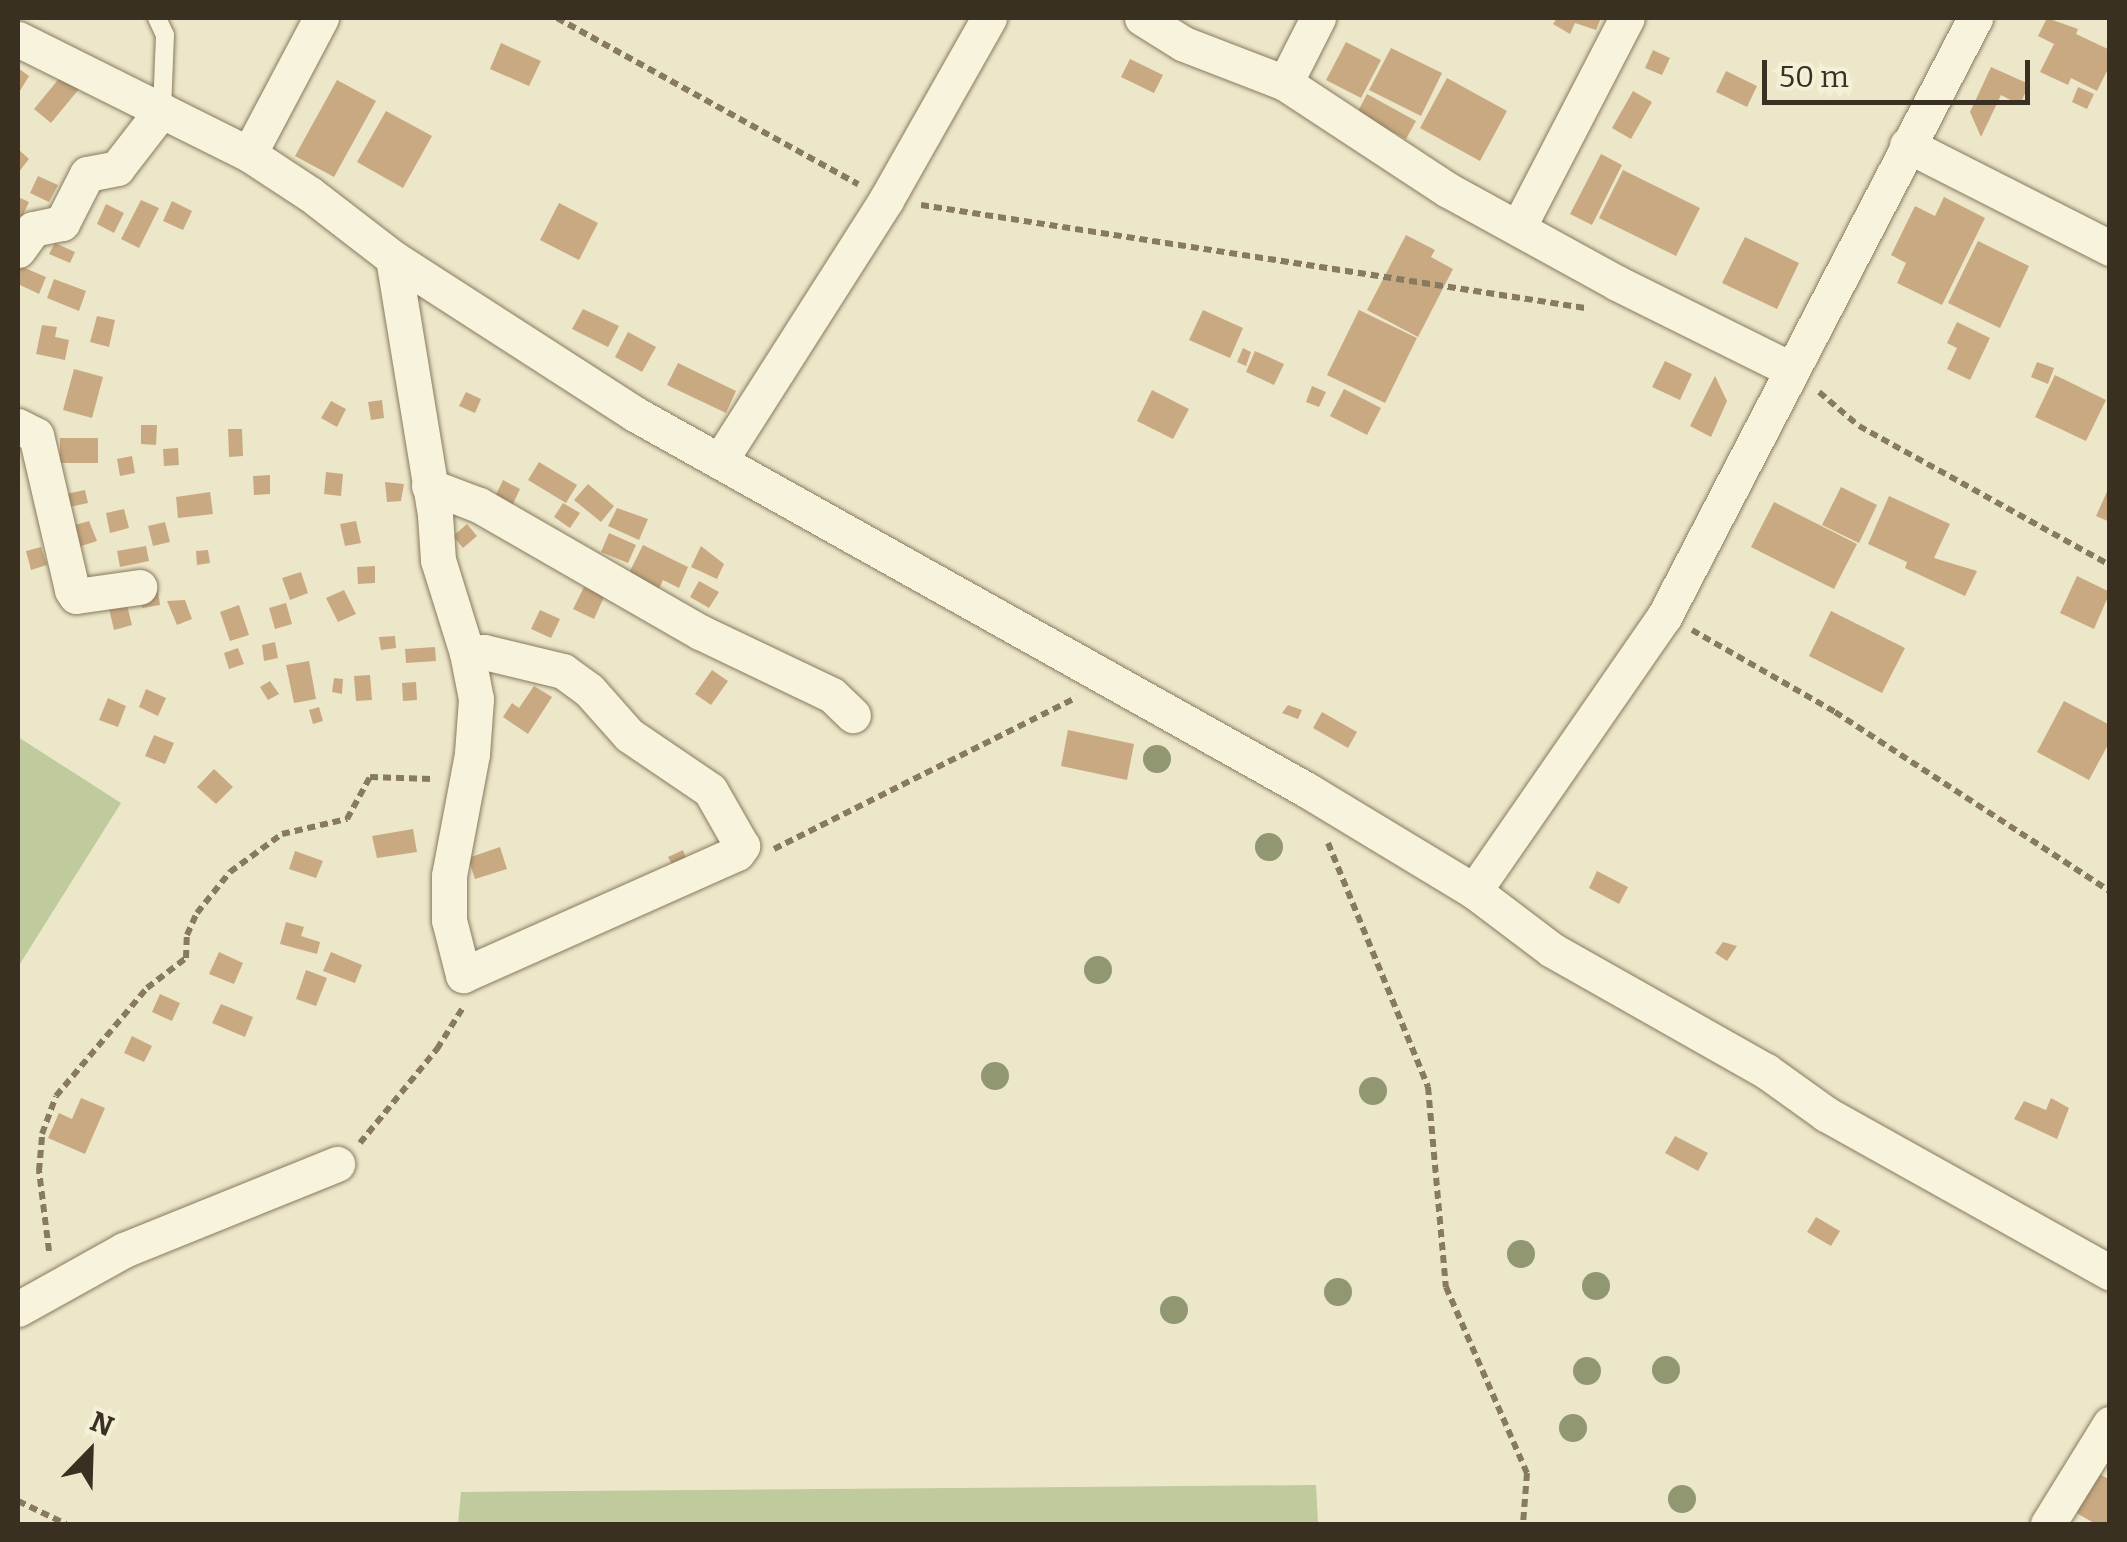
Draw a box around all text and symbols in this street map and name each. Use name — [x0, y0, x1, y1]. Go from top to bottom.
scale bar — [1767, 40, 2034, 102]
text: 50 m — [1779, 59, 1849, 95]
north arrow — [40, 1402, 140, 1502]
text: N — [86, 1405, 118, 1443]

